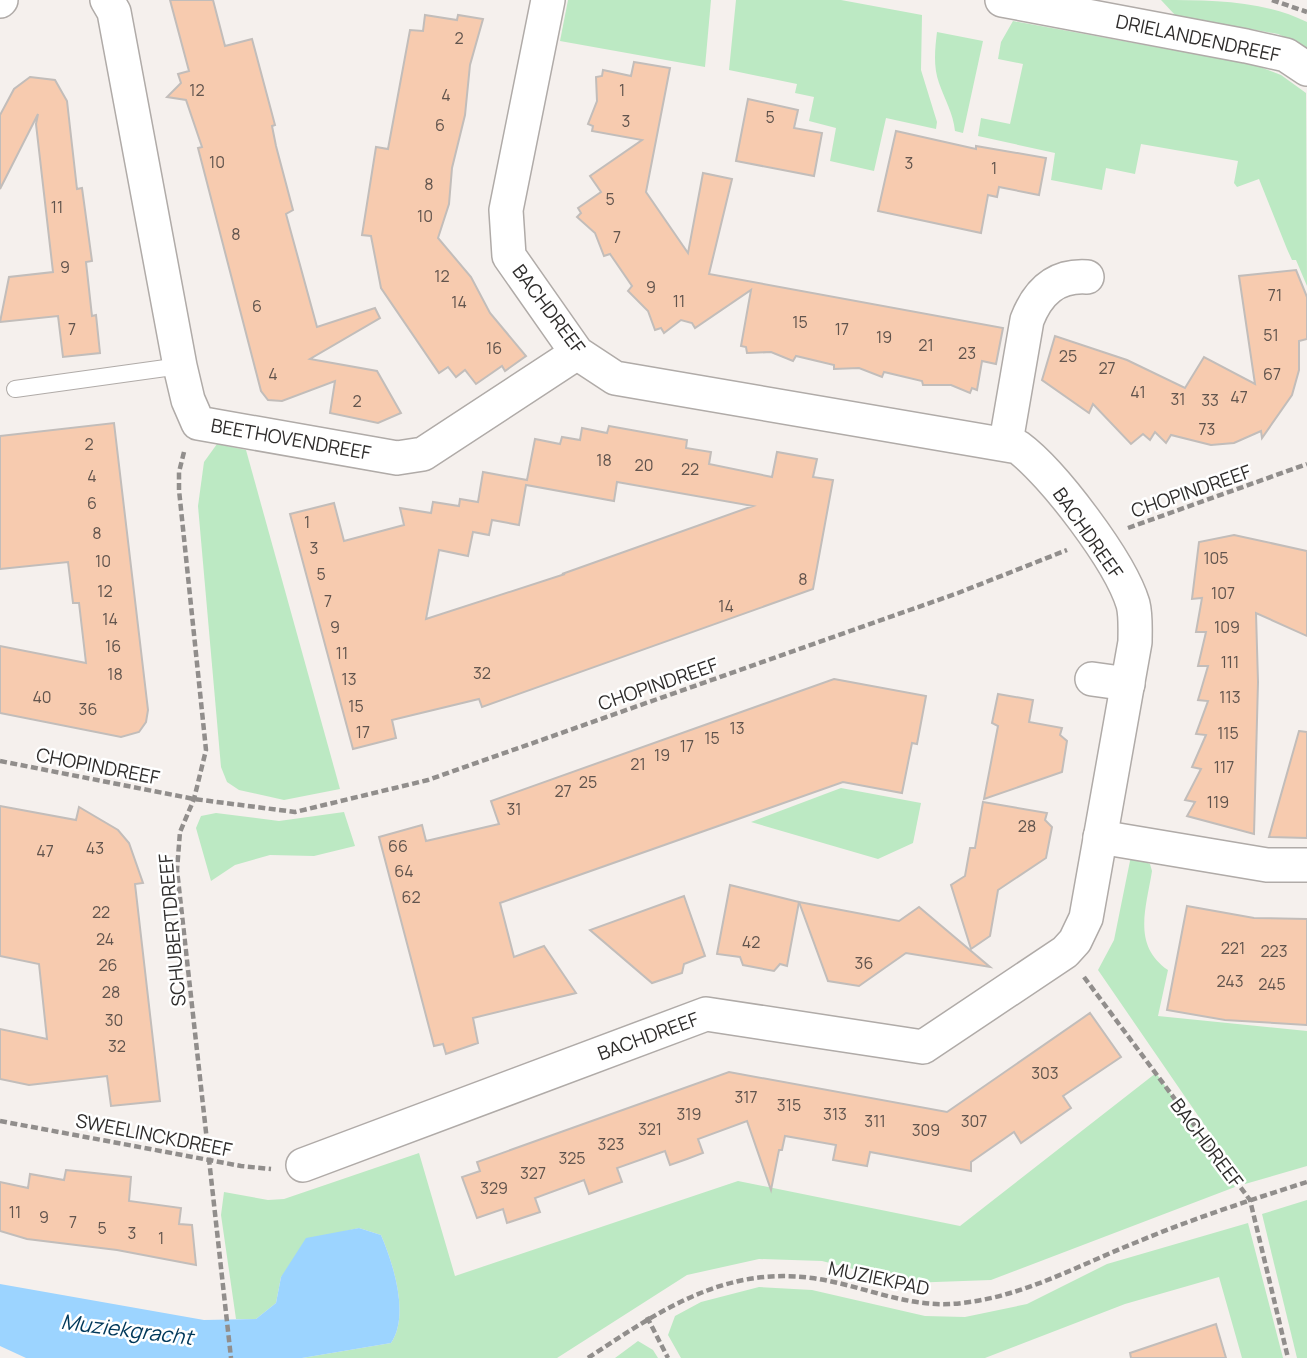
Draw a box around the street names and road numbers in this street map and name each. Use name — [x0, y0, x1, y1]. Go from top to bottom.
street label: DRIELANDENDREEF — [1113, 8, 1283, 68]
street label: BACHDREEF — [507, 259, 591, 359]
street label: BEETHOVENDREEF — [209, 412, 373, 466]
street label: CHOPINDREEF — [1128, 458, 1255, 524]
street label: BACHDREEF — [1047, 482, 1129, 584]
street label: CHOPINDREEF — [595, 651, 722, 717]
street label: CHOPINDREEF — [34, 741, 162, 791]
street label: SCHUBERTDREEF — [152, 852, 192, 1008]
street label: BACHDREEF — [594, 1006, 703, 1066]
street label: BACHDREEF — [1165, 1093, 1249, 1193]
street label: SWEELINCKDREEF — [74, 1107, 235, 1163]
street label: MUZIEKPAD — [826, 1255, 932, 1301]

